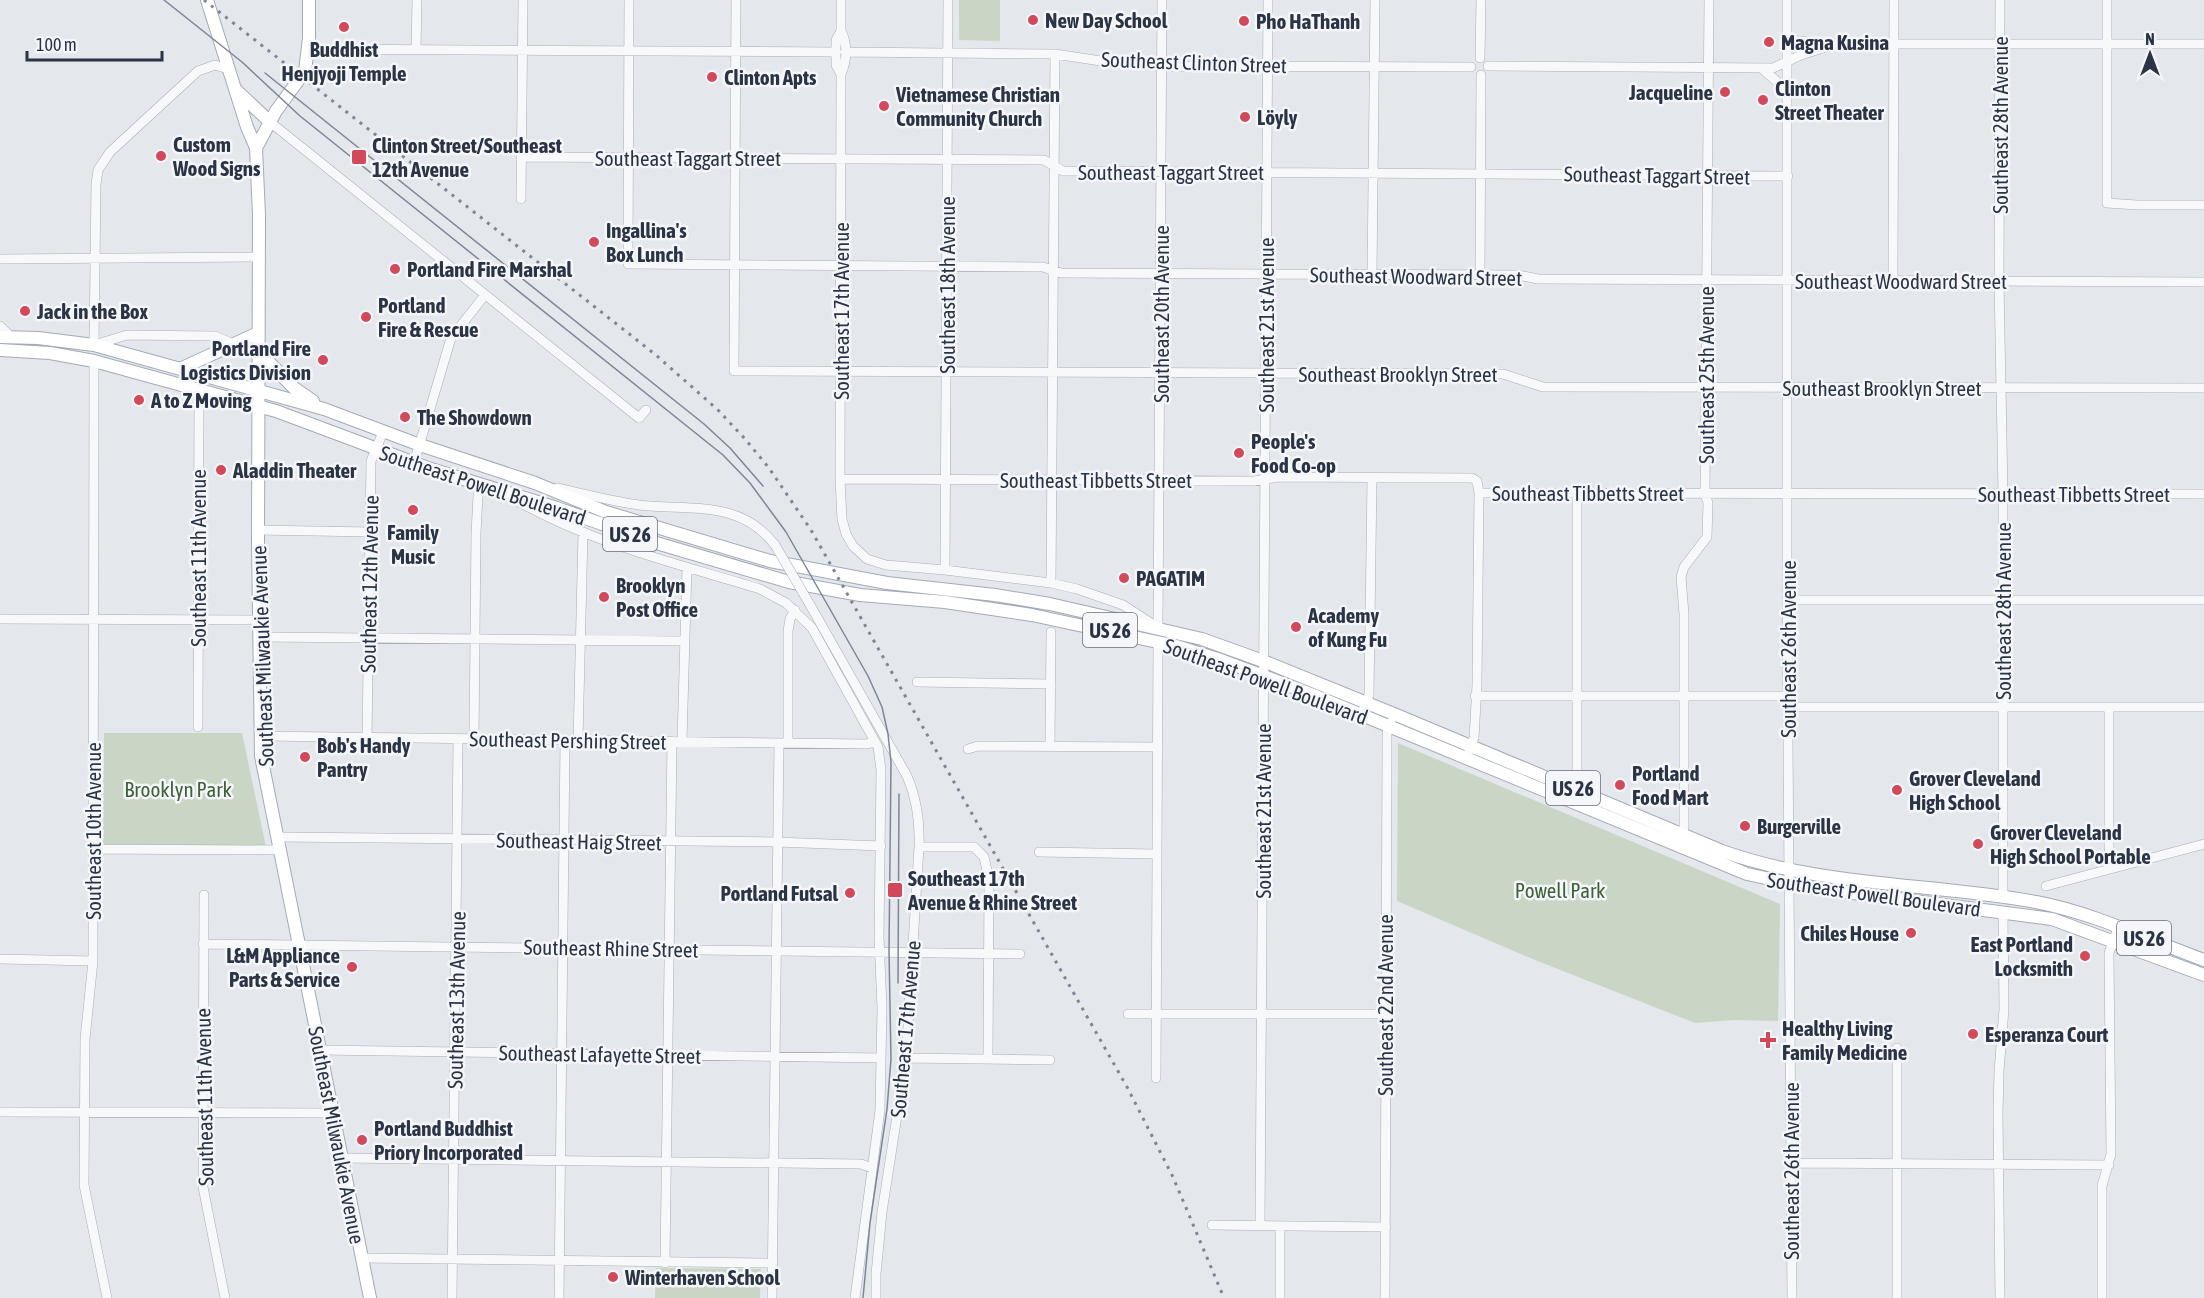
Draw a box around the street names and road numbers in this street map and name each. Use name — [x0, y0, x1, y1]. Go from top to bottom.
street label: Southeast 28th Avenue — [1988, 36, 2012, 214]
street label: Southeast Clinton Street — [1101, 47, 1287, 77]
street label: Southeast Taggart Street — [595, 146, 781, 170]
street label: Southeast Taggart Street — [1078, 160, 1264, 184]
street label: Southeast Taggart Street — [1564, 161, 1750, 189]
street label: Southeast 18th Avenue — [935, 196, 959, 374]
street label: Southeast 17th Avenue — [829, 222, 853, 400]
street label: Southeast 20th Avenue — [1149, 225, 1173, 403]
street label: Southeast 21st Avenue — [1254, 238, 1278, 412]
street label: Southeast Woodward Street — [1310, 262, 1522, 290]
street label: Southeast Woodward Street — [1795, 269, 2007, 293]
street label: Southeast 25th Avenue — [1694, 286, 1718, 464]
street label: Southeast Brooklyn Street — [1299, 362, 1497, 386]
street label: Southeast Brooklyn Street — [1783, 376, 1981, 400]
street label: Southeast Powell Boulevard — [377, 440, 589, 530]
street label: Southeast Tibbetts Street — [1000, 468, 1192, 492]
street label: Southeast 11th Avenue — [186, 469, 210, 647]
street label: Southeast Tibbetts Street — [1492, 481, 1684, 505]
street label: Southeast Tibbetts Street — [1978, 482, 2170, 506]
street label: Southeast 12th Avenue — [355, 495, 383, 673]
road number: US 26 — [603, 517, 657, 551]
street label: Southeast 28th Avenue — [1991, 522, 2015, 700]
street label: Southeast Milwaukie Avenue — [246, 545, 278, 767]
street label: Southeast 26th Avenue — [1776, 560, 1800, 738]
road number: US 26 — [1083, 613, 1137, 647]
street label: Southeast Powell Boulevard — [1161, 633, 1371, 729]
street label: Southeast 21st Avenue — [1251, 724, 1275, 898]
street label: Southeast Pershing Street — [469, 726, 667, 754]
street label: Southeast 10th Avenue — [81, 742, 105, 920]
road number: US 26 — [1546, 771, 1600, 805]
street label: Southeast Haig Street — [496, 828, 662, 854]
street label: Southeast Powell Boulevard — [1766, 867, 1982, 921]
street label: Southeast 13th Avenue — [442, 911, 470, 1089]
street label: Southeast 22nd Avenue — [1373, 914, 1397, 1096]
road number: US 26 — [2117, 921, 2171, 955]
street label: Southeast Rhine Street — [523, 934, 699, 962]
street label: Southeast 17th Avenue — [885, 939, 925, 1119]
street label: Southeast 11th Avenue — [190, 1008, 218, 1186]
street label: Southeast Milwaukie Avenue — [304, 1024, 370, 1246]
street label: Southeast Lafayette Street — [499, 1040, 701, 1068]
street label: Southeast 26th Avenue — [1779, 1082, 1803, 1260]

